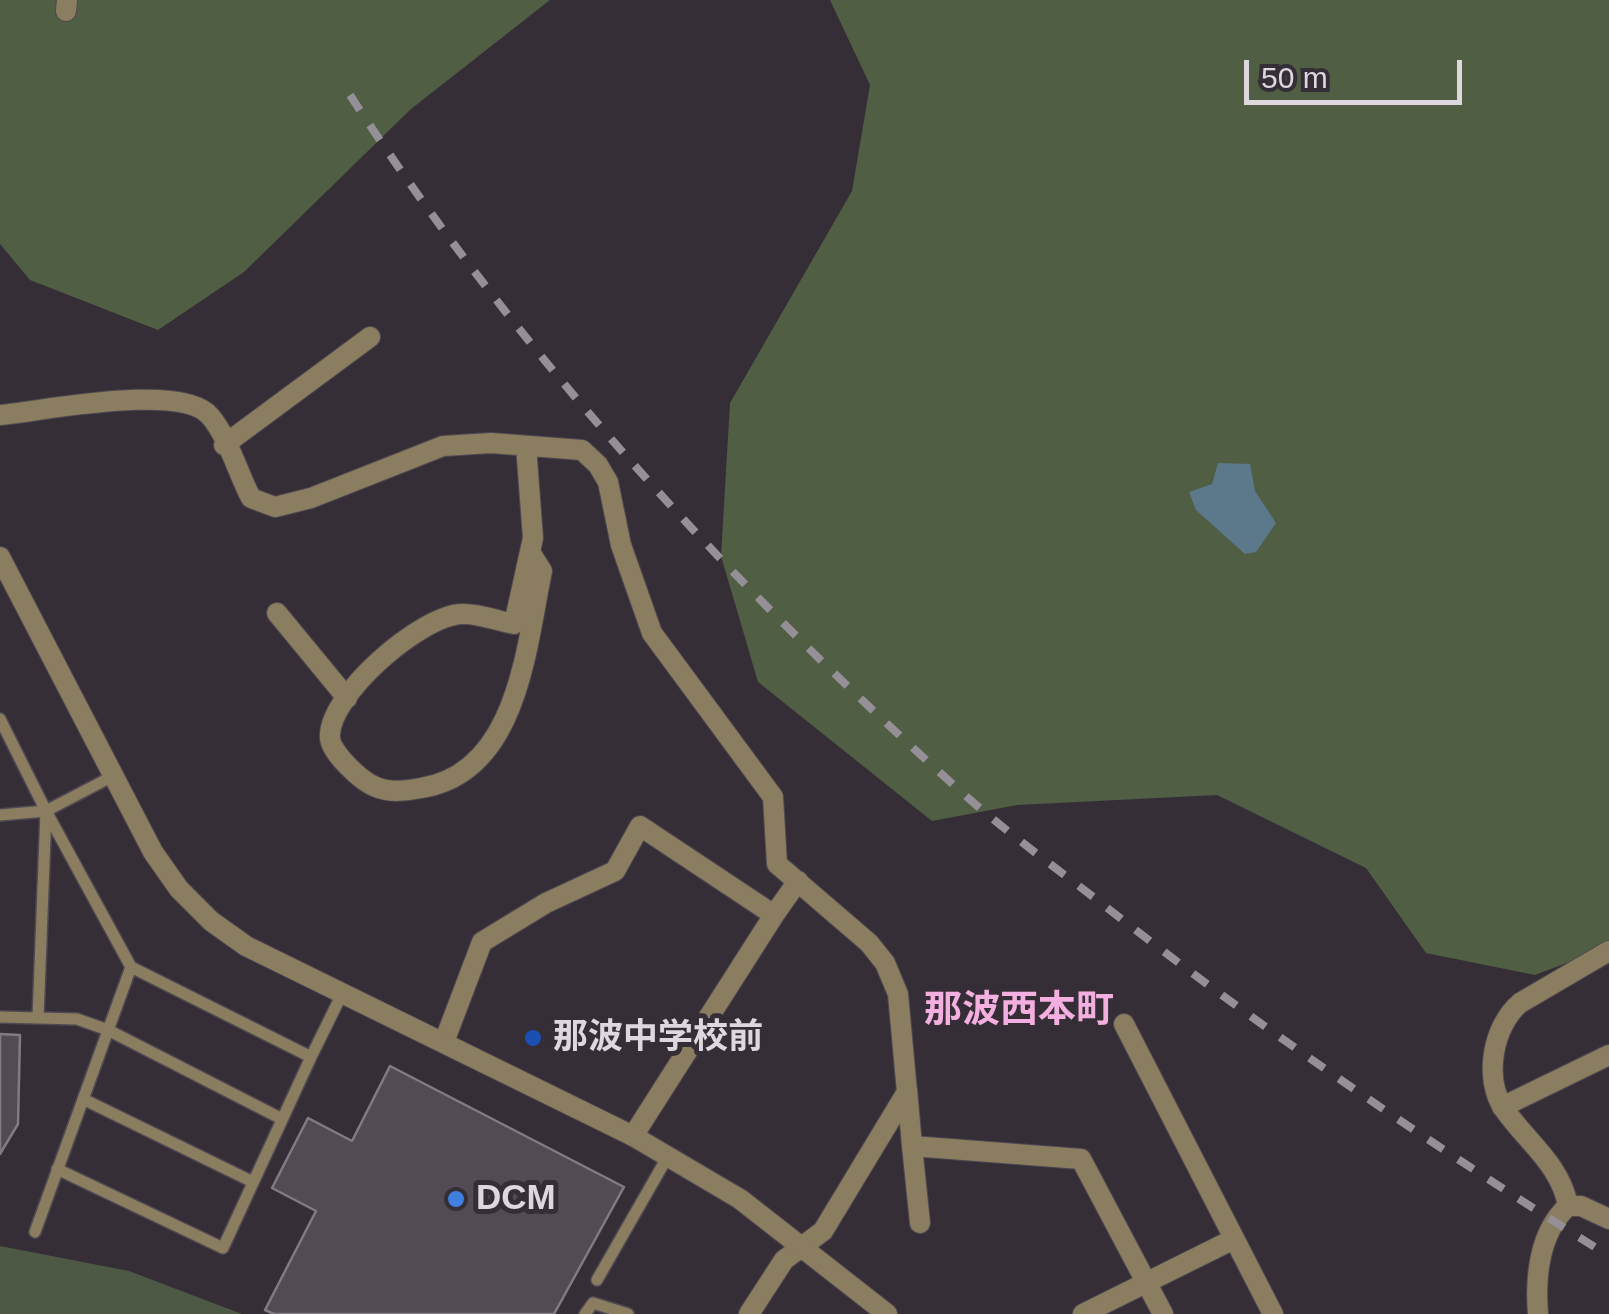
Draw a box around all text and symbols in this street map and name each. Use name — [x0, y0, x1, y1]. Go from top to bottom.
scale bar — [1249, 40, 1466, 102]
text: 50 m — [1261, 61, 1328, 94]
district label: 那波西本町 — [924, 989, 1114, 1035]
place label: 那波中学校前 — [553, 1017, 763, 1059]
marker: 那波中学校前 — [522, 1027, 544, 1049]
place label: DCM — [476, 1178, 556, 1220]
marker: DCM — [445, 1188, 467, 1210]

